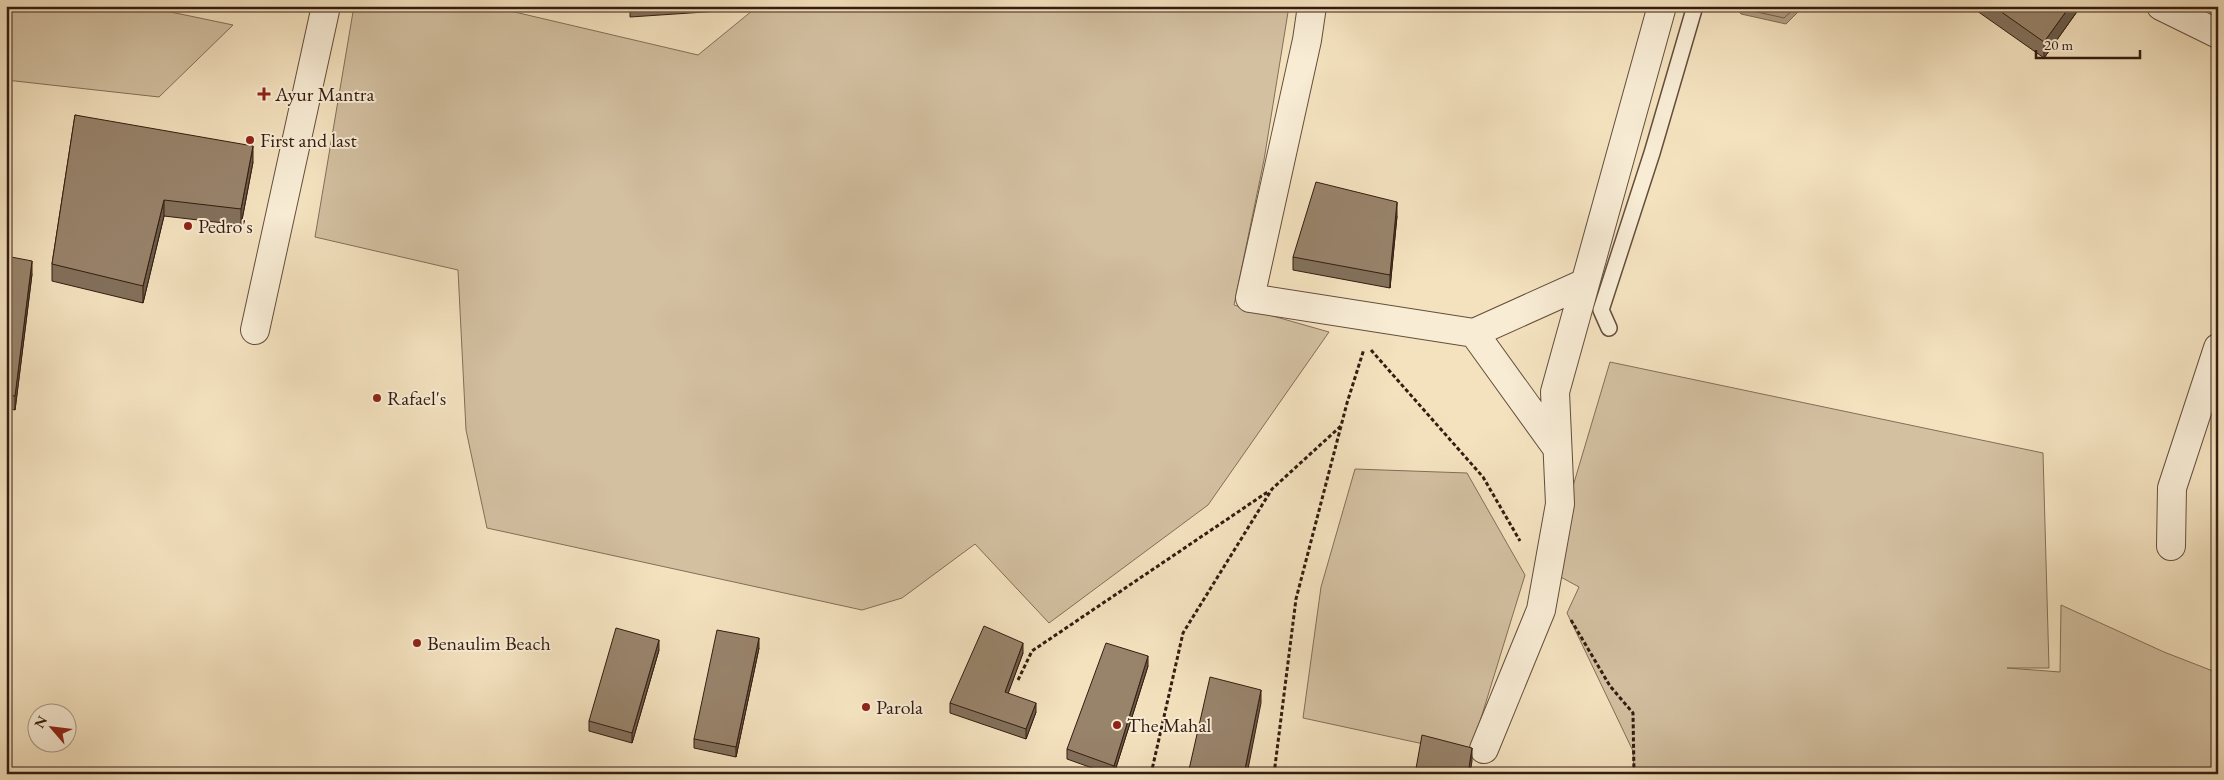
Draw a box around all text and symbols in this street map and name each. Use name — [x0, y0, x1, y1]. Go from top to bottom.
scale bar — [2036, 28, 2140, 60]
text: 20 m — [2044, 35, 2073, 54]
place label: Ayur Mantra — [274, 81, 375, 107]
marker: Ayur Mantra — [257, 87, 271, 101]
place label: First and last — [260, 127, 357, 153]
marker: First and last — [244, 134, 256, 146]
place label: Pedro's — [198, 213, 253, 239]
marker: Pedro's — [182, 220, 194, 232]
place label: Rafael's — [387, 385, 446, 411]
marker: Rafael's — [371, 392, 383, 404]
place label: Benaulim Beach — [427, 630, 551, 656]
marker: Benaulim Beach — [411, 637, 423, 649]
place label: Parola — [876, 694, 923, 720]
marker: Parola — [860, 701, 872, 713]
north arrow — [28, 702, 78, 752]
text: N — [30, 712, 51, 731]
place label: The Mahal — [1127, 712, 1211, 738]
marker: The Mahal — [1111, 719, 1123, 731]

